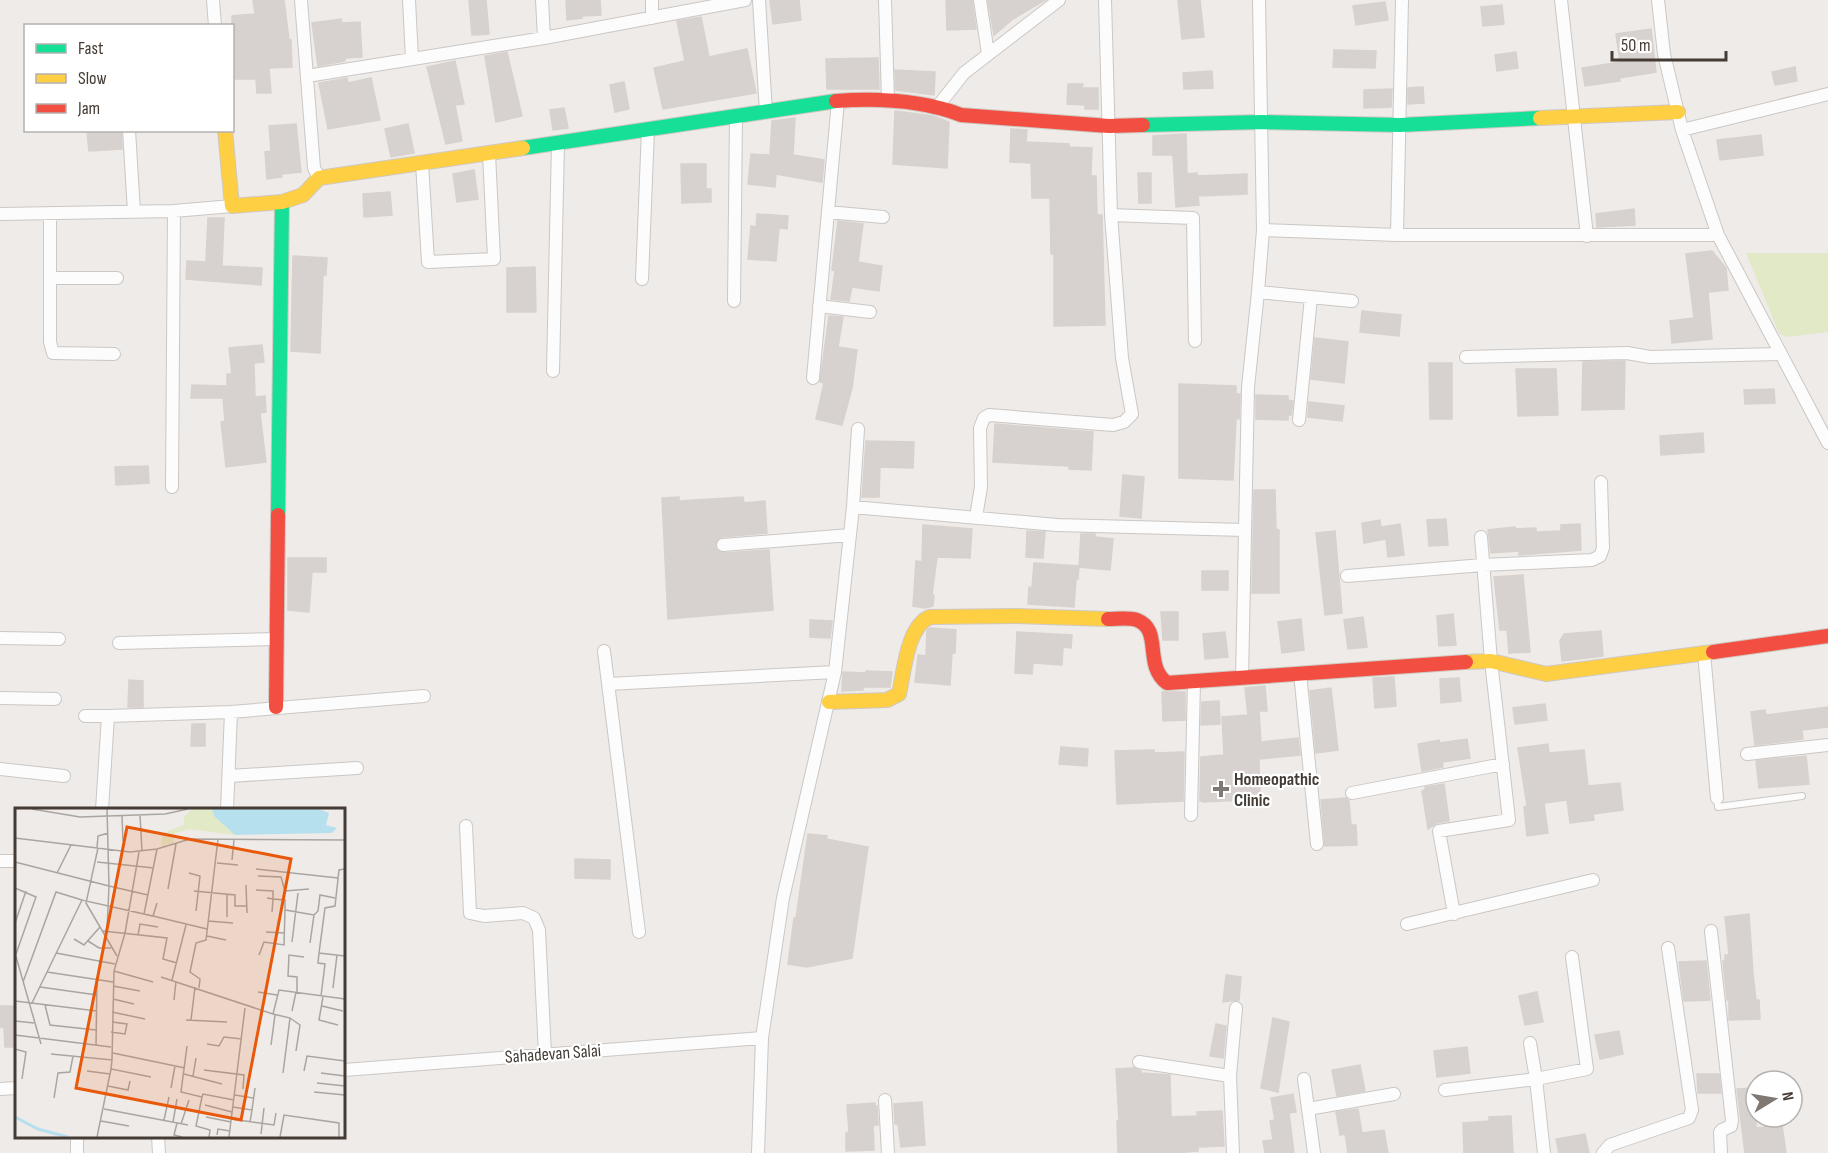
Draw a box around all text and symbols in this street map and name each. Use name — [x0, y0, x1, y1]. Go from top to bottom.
legend — [24, 24, 234, 132]
scale bar — [1612, 24, 1726, 62]
text: 50 m — [1621, 35, 1651, 56]
text: Fast — [78, 38, 104, 59]
text: Slow — [78, 68, 107, 89]
text: Jam — [77, 98, 100, 119]
place label: Homeopathic Clinic — [1234, 769, 1319, 811]
marker: Homeopathic Clinic — [1212, 780, 1230, 798]
inset map — [15, 808, 345, 1138]
street label: Sahadevan Salai — [504, 1040, 602, 1068]
north arrow — [1744, 1069, 1804, 1129]
text: N — [1777, 1090, 1797, 1102]

